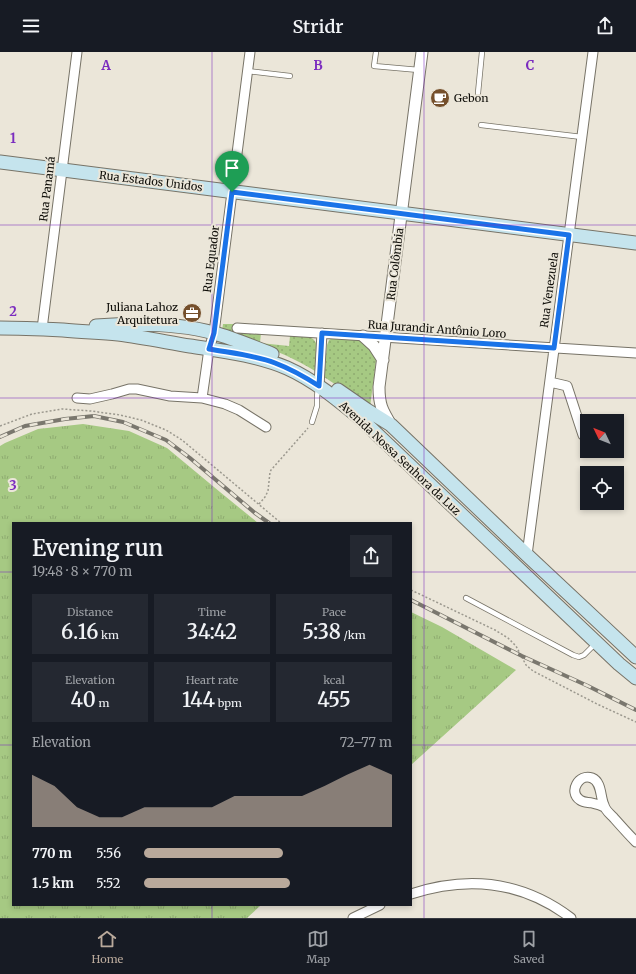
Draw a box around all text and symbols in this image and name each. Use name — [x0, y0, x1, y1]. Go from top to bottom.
icon: menu — [20, 15, 42, 37]
text: Stridr — [292, 15, 344, 38]
icon: share — [594, 15, 616, 37]
text: A — [100, 57, 111, 74]
text: B — [313, 57, 323, 74]
text: C — [526, 57, 535, 74]
cafe icon: Gebon — [429, 87, 451, 109]
place label: Gebon — [454, 91, 489, 105]
text: 1 — [10, 130, 16, 147]
pin — [215, 151, 249, 192]
street label: Rua Panamá — [36, 155, 58, 222]
icon: arrive — [221, 157, 243, 179]
street label: Rua Estados Unidos — [98, 168, 204, 194]
street label: Rua Equador — [200, 225, 222, 293]
street label: Rua Colômbia — [384, 227, 406, 301]
street label: Rua Venezuela — [537, 251, 561, 329]
place label: Juliana Lahoz Arquitetura — [105, 300, 178, 327]
office icon: Juliana Lahoz Arquitetura — [181, 302, 203, 324]
text: 2 — [9, 303, 17, 320]
street label: Rua Jurandir Antônio Loro — [367, 317, 507, 341]
street label: Avenida Nossa Senhora da Luz — [336, 397, 464, 518]
north arrow — [580, 414, 624, 458]
map controls — [580, 414, 624, 510]
button: locate — [580, 466, 624, 510]
text: 3 — [9, 477, 17, 494]
text: Evening run — [32, 534, 163, 562]
button: share — [350, 535, 392, 577]
text: 19:48 · 8 × 770 m — [32, 563, 132, 580]
text: Distance — [67, 605, 113, 619]
text: Time — [198, 605, 226, 619]
text: Pace — [322, 605, 346, 619]
text: 6.16 — [61, 619, 98, 644]
text: 34:42 — [187, 619, 237, 644]
text: 5:38 — [302, 619, 341, 644]
text: km — [98, 628, 119, 642]
text: /km — [341, 628, 366, 642]
text: Elevation — [65, 673, 115, 687]
text: Heart rate — [186, 673, 238, 687]
text: kcal — [323, 673, 345, 687]
text: 40 — [71, 687, 96, 712]
text: 144 — [182, 687, 215, 712]
text: 455 — [317, 687, 351, 712]
text: m — [96, 696, 109, 710]
text: bpm — [215, 696, 242, 710]
text: Elevation — [32, 734, 91, 751]
text: 72–77 m — [340, 734, 392, 751]
text: 770 m — [32, 845, 72, 862]
text: 5:56 — [96, 845, 121, 862]
text: 1.5 km — [32, 875, 74, 892]
text: 5:52 — [96, 875, 121, 892]
tab: Home — [92, 928, 123, 966]
tab: Map — [307, 928, 330, 966]
tab: Saved — [513, 928, 544, 966]

